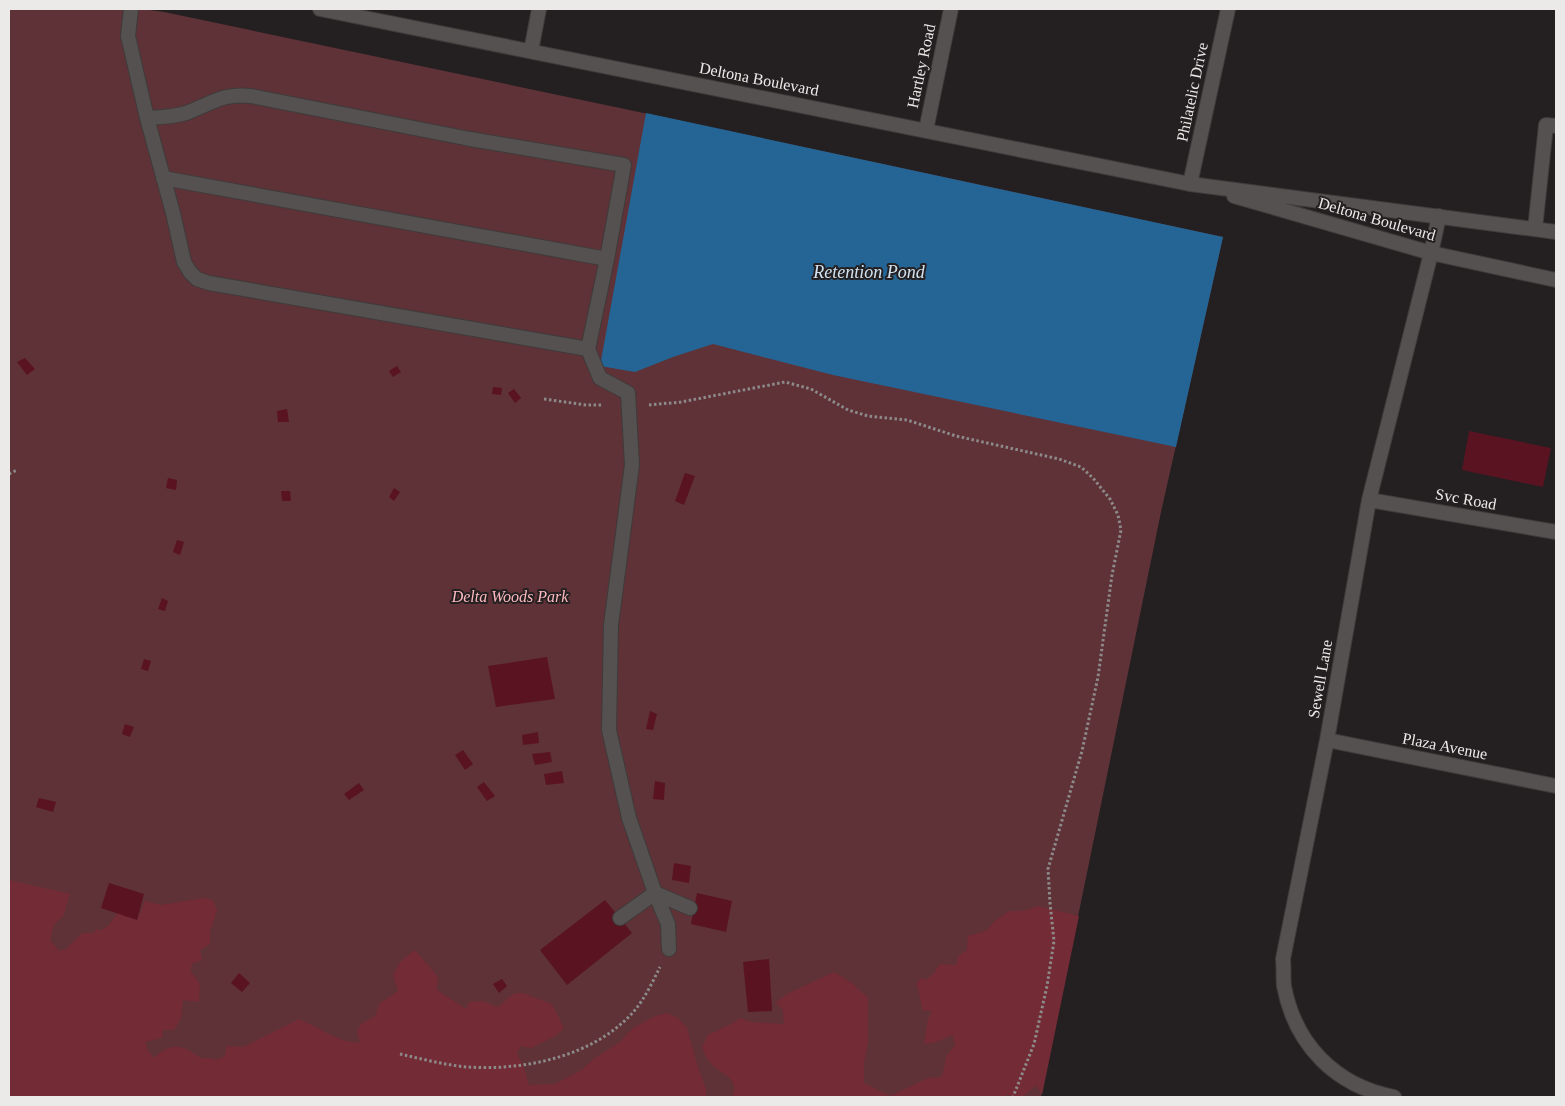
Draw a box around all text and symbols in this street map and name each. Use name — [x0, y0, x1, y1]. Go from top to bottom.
street label: Hartley Road — [904, 22, 939, 110]
street label: Philatelic Drive — [1173, 41, 1211, 143]
street label: Deltona Boulevard — [698, 59, 820, 99]
street label: Deltona Boulevard — [1316, 194, 1438, 244]
water label: Retention Pond — [812, 262, 926, 282]
street label: Svc Road — [1434, 485, 1498, 513]
park label: Delta Woods Park — [451, 588, 569, 605]
street label: Sewell Lane — [1305, 638, 1335, 720]
street label: Plaza Avenue — [1401, 729, 1489, 763]

